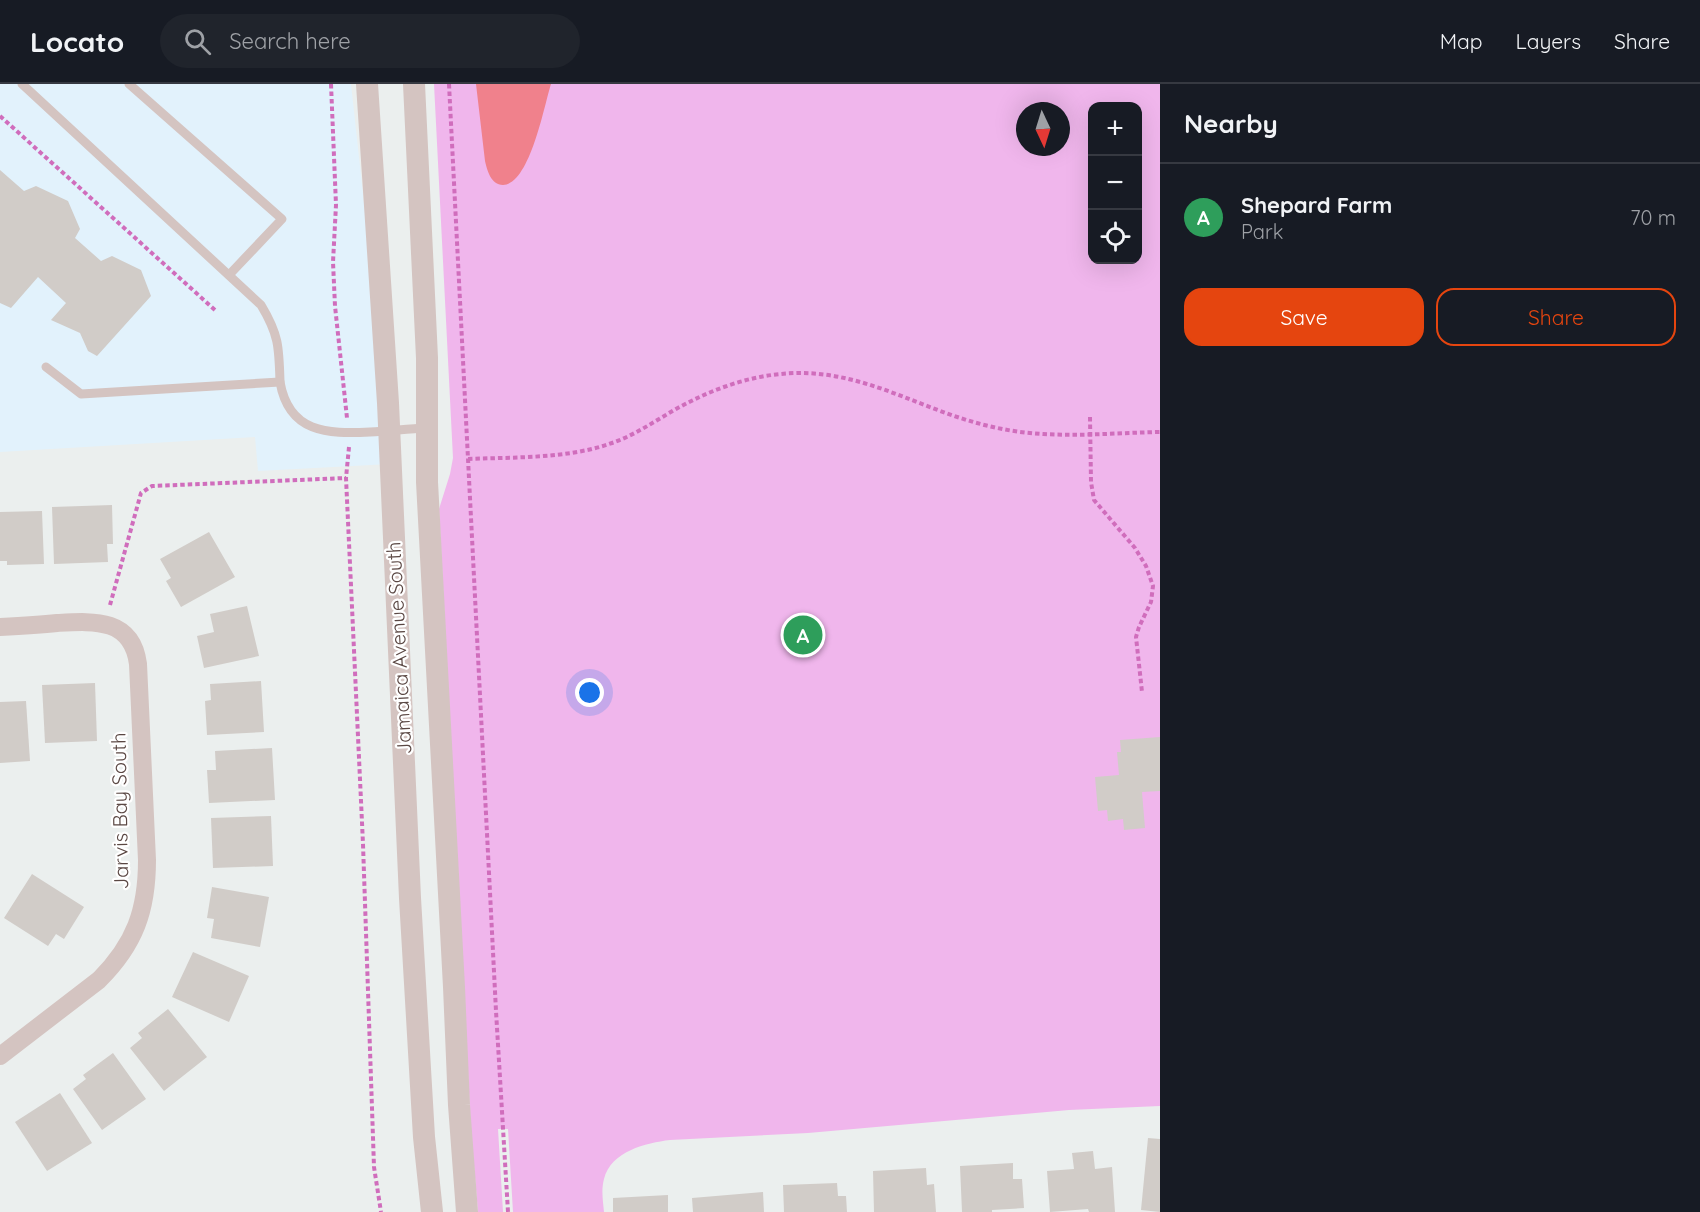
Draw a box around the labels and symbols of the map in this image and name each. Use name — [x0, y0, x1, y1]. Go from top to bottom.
north arrow — [1016, 102, 1070, 156]
street label: Jamaica Avenue South — [380, 541, 417, 755]
pin: A — [784, 612, 822, 658]
your location — [575, 678, 604, 707]
street label: Jarvis Bay South — [106, 732, 133, 890]

